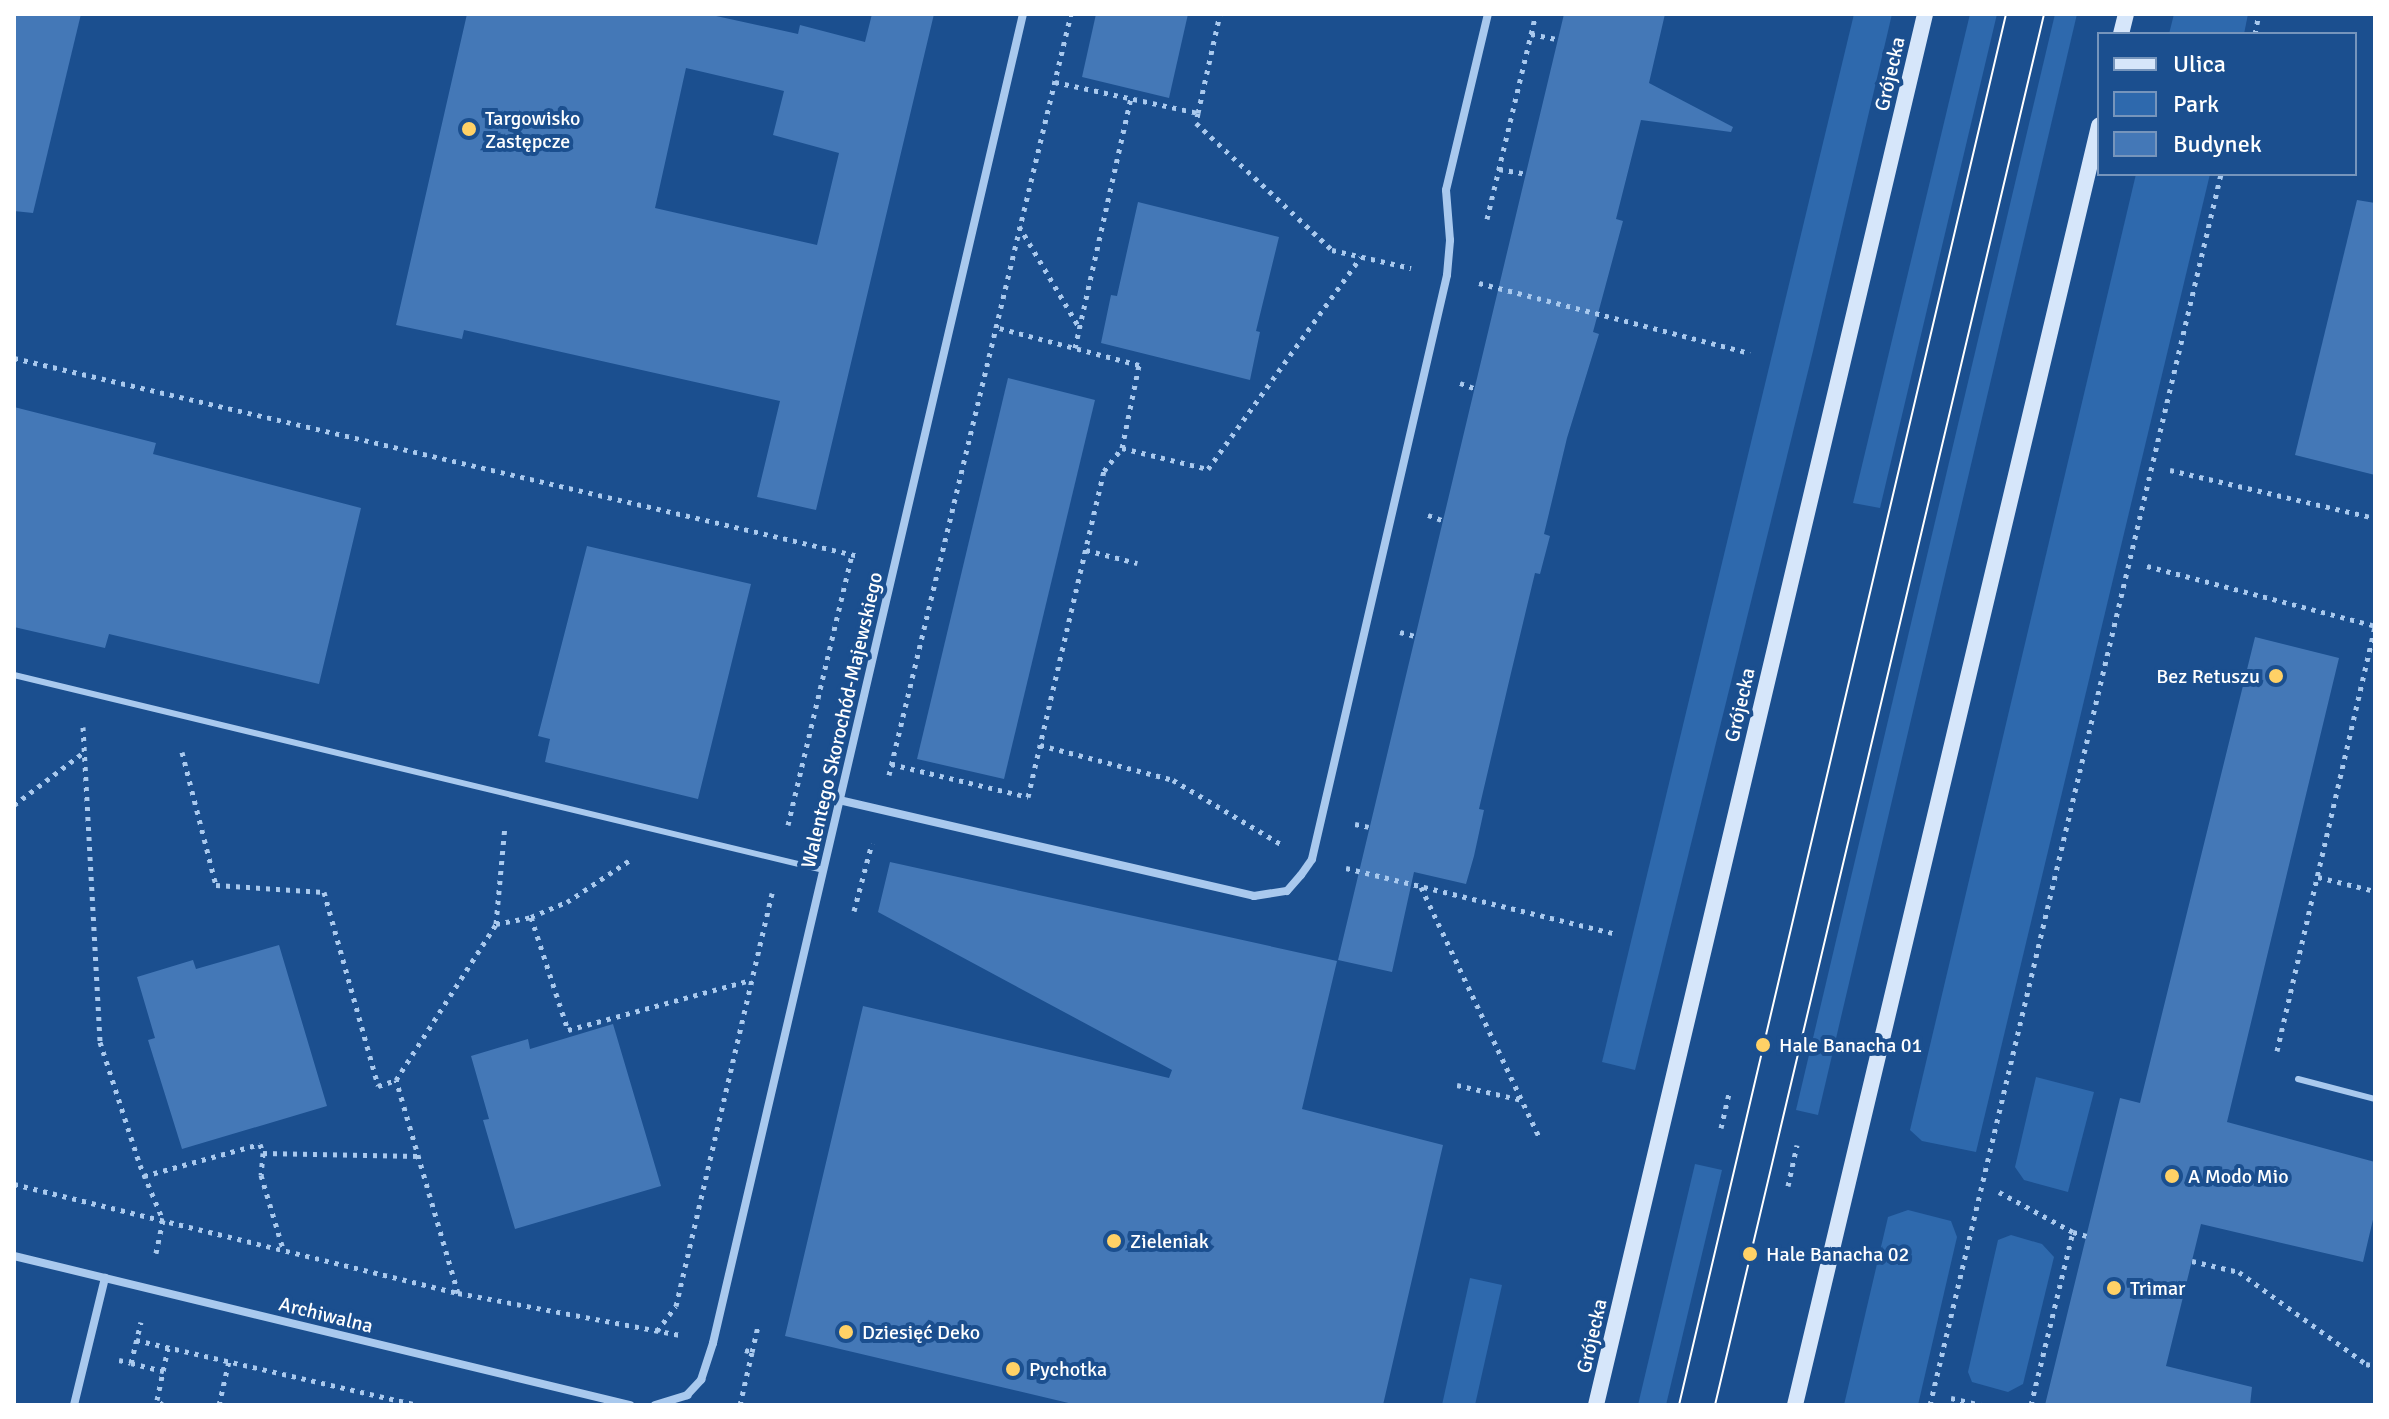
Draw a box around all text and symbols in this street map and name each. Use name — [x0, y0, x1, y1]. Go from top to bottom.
legend — [2097, 32, 2357, 176]
street label: Grójecka — [1870, 35, 1910, 113]
text: Ulica — [2173, 49, 2226, 79]
text: Park — [2173, 89, 2219, 119]
place label: Targowisko Zastępcze — [485, 106, 580, 153]
marker: Targowisko Zastępcze — [460, 120, 478, 138]
text: Budynek — [2173, 129, 2262, 159]
street label: Walentego Skorochód-Majewskiego — [796, 570, 888, 870]
place label: Bez Retuszu — [2156, 664, 2260, 688]
street label: Grójecka — [1720, 666, 1760, 744]
marker: Bez Retuszu — [2267, 667, 2285, 685]
place label: Hale Banacha 01 — [1779, 1033, 1922, 1057]
marker: Hale Banacha 01 — [1754, 1036, 1772, 1054]
place label: A Modo Mio — [2188, 1164, 2289, 1188]
marker: A Modo Mio — [2163, 1167, 2181, 1185]
place label: Zieleniak — [1130, 1229, 1209, 1253]
marker: Zieleniak — [1105, 1232, 1123, 1250]
place label: Hale Banacha 02 — [1766, 1242, 1909, 1266]
marker: Hale Banacha 02 — [1741, 1245, 1759, 1263]
place label: Trimar — [2130, 1276, 2185, 1300]
marker: Trimar — [2105, 1279, 2123, 1297]
street label: Archiwalna — [276, 1292, 376, 1338]
street label: Grójecka — [1572, 1297, 1612, 1375]
place label: Dziesięć Deko — [862, 1320, 980, 1344]
marker: Dziesięć Deko — [837, 1323, 855, 1341]
place label: Pychotka — [1029, 1357, 1107, 1381]
marker: Pychotka — [1004, 1360, 1022, 1378]

